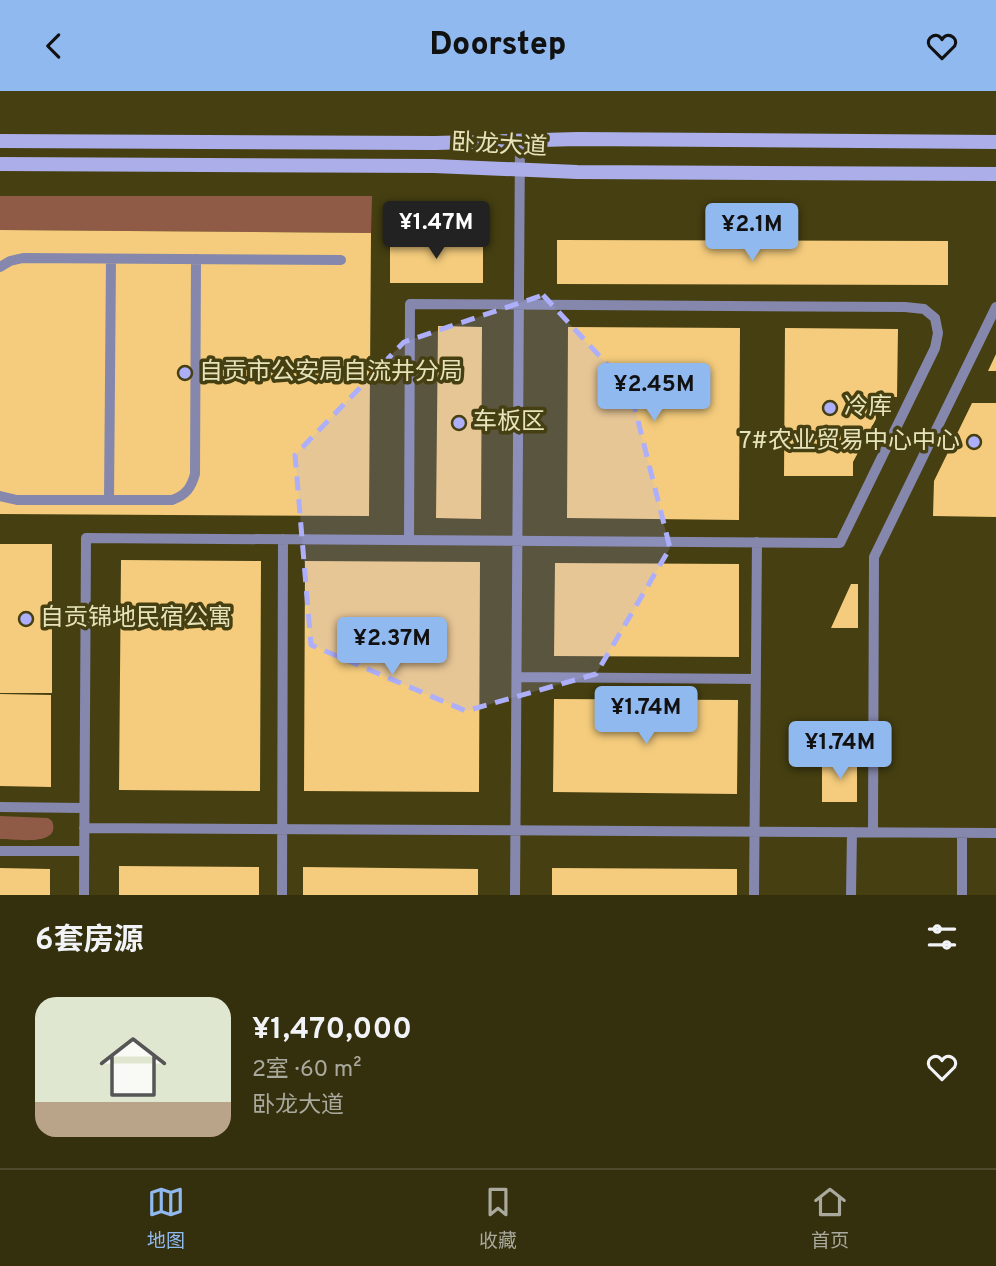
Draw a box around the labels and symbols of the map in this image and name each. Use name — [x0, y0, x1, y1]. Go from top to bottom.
street label: 卧龙大道 — [450, 129, 548, 163]
pin: ¥1.47M — [379, 201, 493, 261]
pin: ¥2.1M — [703, 204, 801, 263]
place label: 自贡市公安局自流井分局 — [199, 358, 463, 388]
pin: ¥2.45M — [597, 363, 711, 423]
marker: 自贡市公安局自流井分局 — [177, 365, 193, 381]
place label: 冷库 — [844, 393, 892, 423]
marker: 冷库 — [822, 400, 838, 416]
place label: 车板区 — [473, 408, 545, 438]
marker: 车板区 — [451, 415, 467, 431]
place label: 7#农业贸易中心中心 — [739, 427, 960, 457]
marker: 7#农业贸易中心中心 — [966, 434, 982, 450]
place label: 自贡锦地民宿公寓 — [40, 604, 232, 634]
marker: 自贡锦地民宿公寓 — [18, 611, 34, 627]
pin: ¥2.37M — [335, 617, 449, 677]
pin: ¥1.74M — [589, 687, 703, 746]
pin: ¥1.74M — [783, 721, 897, 781]

